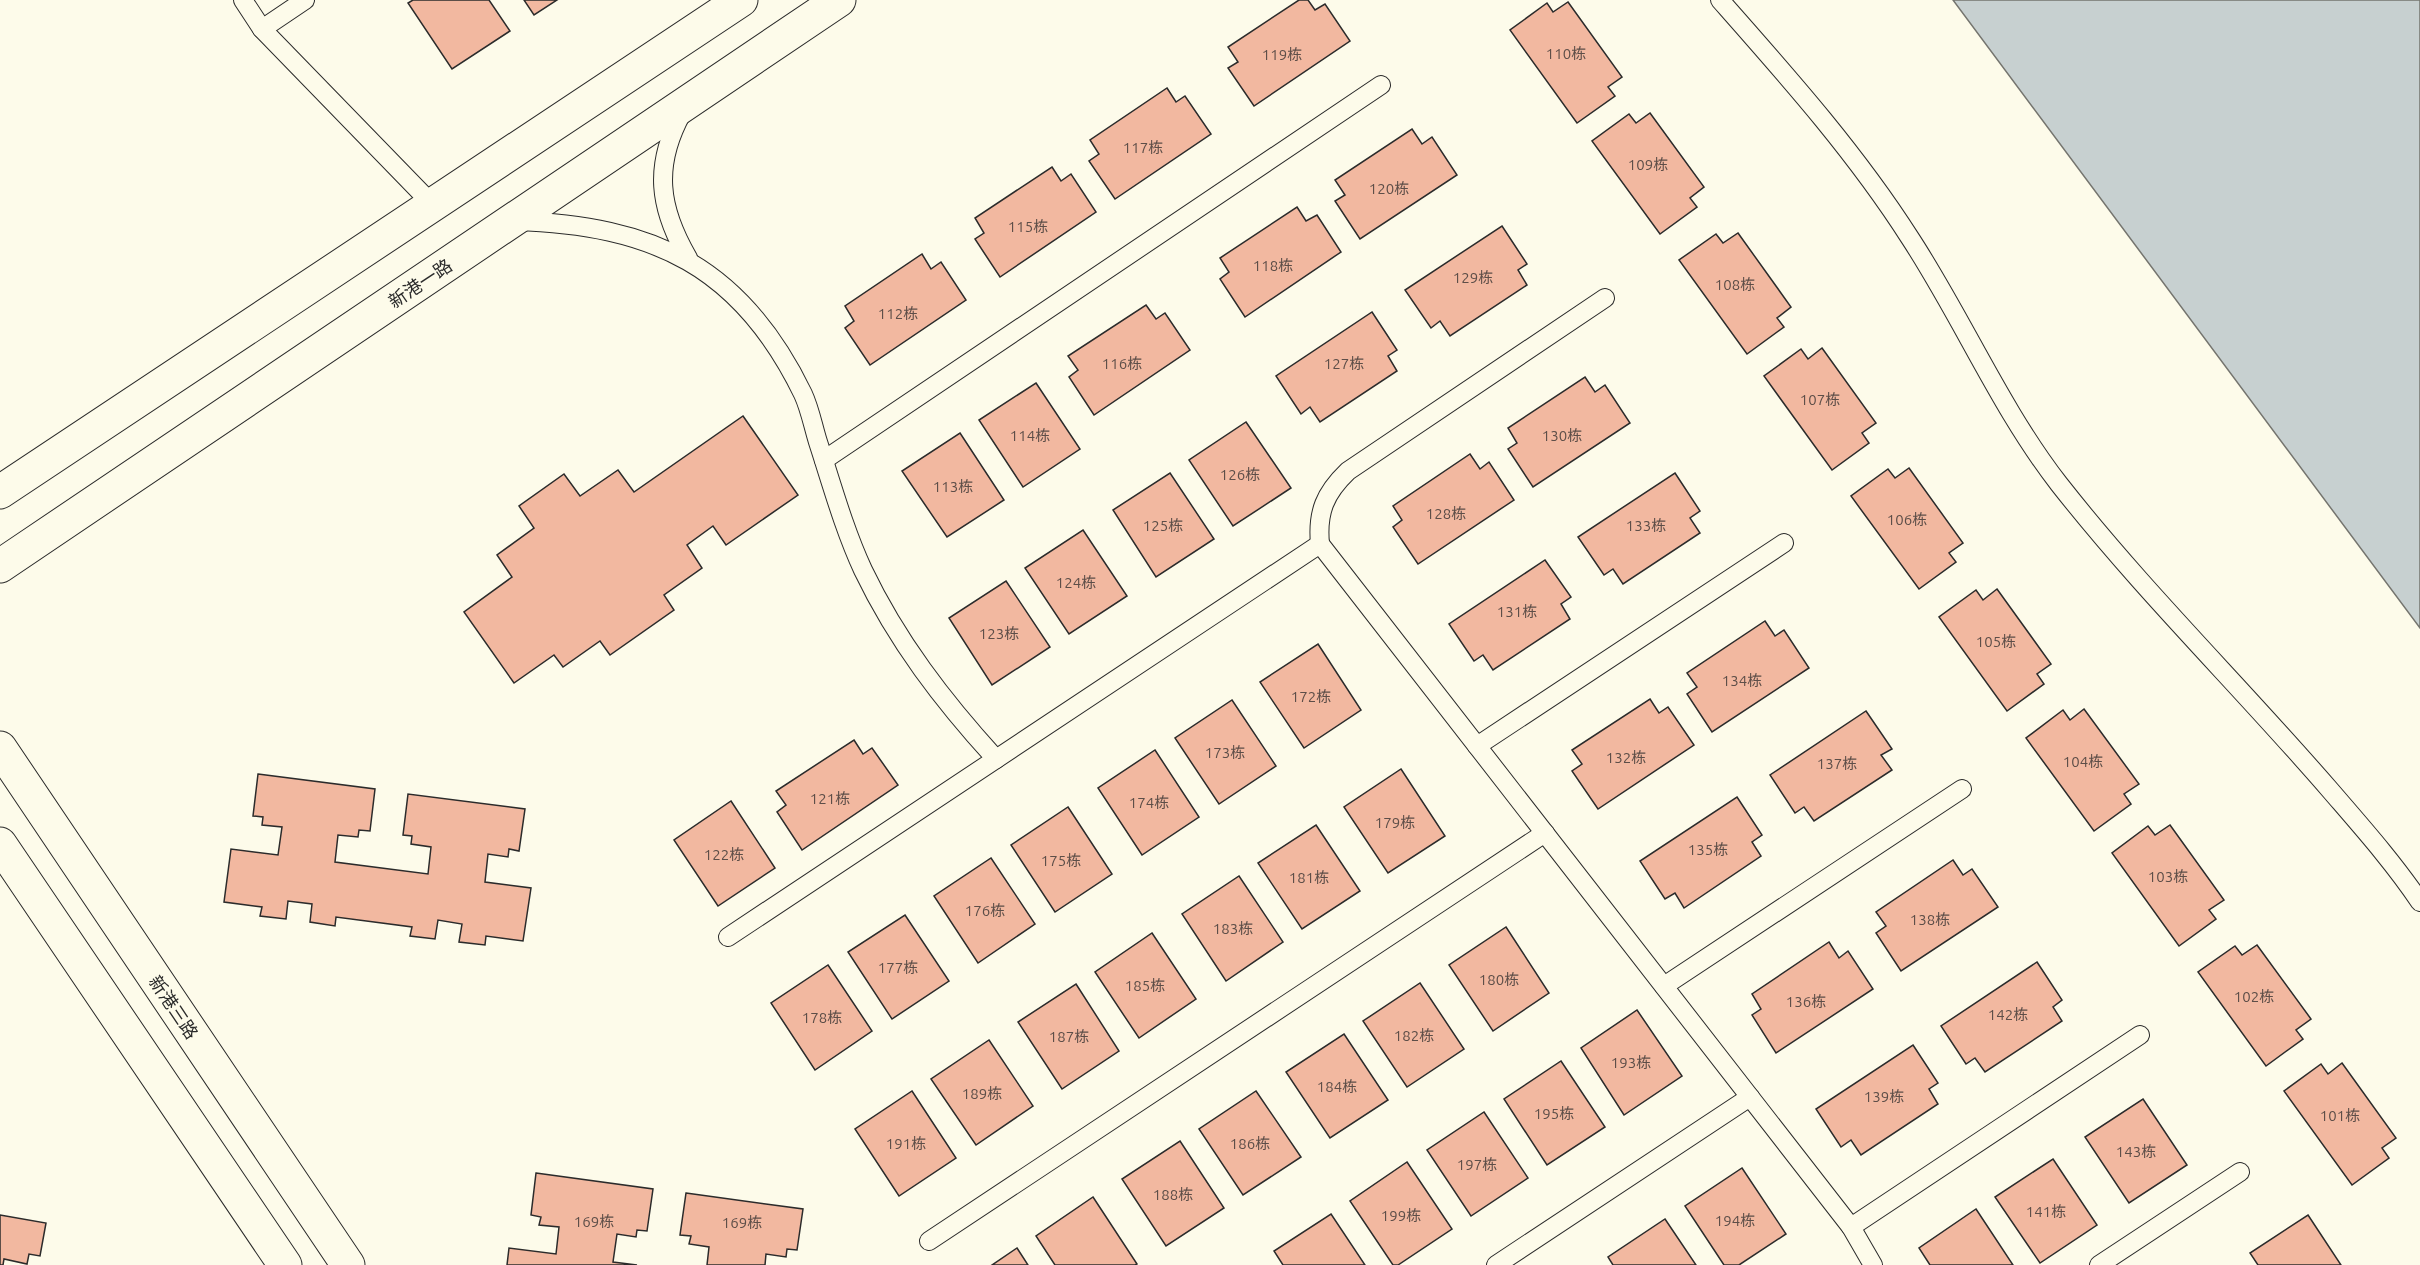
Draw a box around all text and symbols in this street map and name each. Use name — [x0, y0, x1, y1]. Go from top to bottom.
house number: 110栋 — [1546, 45, 1586, 62]
house number: 119栋 — [1262, 46, 1302, 63]
house number: 117栋 — [1123, 139, 1163, 156]
house number: 109栋 — [1628, 156, 1668, 173]
house number: 120栋 — [1369, 180, 1409, 197]
house number: 115栋 — [1008, 218, 1048, 235]
street label: 新港一路 — [385, 255, 455, 311]
house number: 118栋 — [1253, 257, 1293, 274]
house number: 129栋 — [1453, 269, 1493, 286]
house number: 108栋 — [1715, 276, 1755, 293]
house number: 112栋 — [878, 305, 918, 322]
house number: 116栋 — [1102, 355, 1142, 372]
house number: 127栋 — [1324, 355, 1364, 372]
house number: 107栋 — [1800, 391, 1840, 408]
house number: 114栋 — [1010, 427, 1050, 444]
house number: 130栋 — [1542, 427, 1582, 444]
house number: 126栋 — [1220, 466, 1260, 483]
house number: 113栋 — [933, 478, 973, 495]
house number: 128栋 — [1426, 505, 1466, 522]
house number: 106栋 — [1887, 511, 1927, 528]
house number: 125栋 — [1143, 517, 1183, 534]
house number: 133栋 — [1626, 517, 1666, 534]
house number: 124栋 — [1056, 574, 1096, 591]
house number: 131栋 — [1497, 603, 1537, 620]
house number: 123栋 — [979, 625, 1019, 642]
house number: 105栋 — [1976, 633, 2016, 650]
house number: 134栋 — [1722, 672, 1762, 689]
house number: 172栋 — [1291, 688, 1331, 705]
house number: 173栋 — [1205, 744, 1245, 761]
house number: 132栋 — [1606, 749, 1646, 766]
house number: 104栋 — [2063, 753, 2103, 770]
house number: 137栋 — [1817, 755, 1857, 772]
house number: 121栋 — [810, 790, 850, 807]
house number: 174栋 — [1129, 794, 1169, 811]
house number: 179栋 — [1375, 814, 1415, 831]
house number: 135栋 — [1688, 841, 1728, 858]
house number: 122栋 — [704, 846, 744, 863]
house number: 175栋 — [1041, 852, 1081, 869]
house number: 103栋 — [2148, 868, 2188, 885]
house number: 181栋 — [1289, 869, 1329, 886]
house number: 176栋 — [965, 902, 1005, 919]
house number: 138栋 — [1910, 911, 1950, 928]
house number: 183栋 — [1213, 920, 1253, 937]
house number: 177栋 — [878, 959, 918, 976]
house number: 180栋 — [1479, 971, 1519, 988]
street label: 新港三路 — [146, 972, 202, 1042]
house number: 185栋 — [1125, 977, 1165, 994]
house number: 102栋 — [2234, 988, 2274, 1005]
house number: 136栋 — [1786, 993, 1826, 1010]
house number: 142栋 — [1988, 1006, 2028, 1023]
house number: 178栋 — [802, 1009, 842, 1026]
house number: 182栋 — [1394, 1027, 1434, 1044]
house number: 187栋 — [1049, 1028, 1089, 1045]
house number: 193栋 — [1611, 1054, 1651, 1071]
house number: 184栋 — [1317, 1078, 1357, 1095]
house number: 189栋 — [962, 1085, 1002, 1102]
house number: 139栋 — [1864, 1088, 1904, 1105]
house number: 195栋 — [1534, 1105, 1574, 1122]
house number: 101栋 — [2320, 1107, 2360, 1124]
house number: 191栋 — [886, 1135, 926, 1152]
house number: 186栋 — [1230, 1135, 1270, 1152]
house number: 143栋 — [2116, 1143, 2156, 1160]
house number: 197栋 — [1457, 1156, 1497, 1173]
house number: 188栋 — [1153, 1186, 1193, 1203]
house number: 141栋 — [2026, 1203, 2066, 1220]
house number: 199栋 — [1381, 1207, 1421, 1224]
house number: 194栋 — [1715, 1212, 1755, 1229]
house number: 169栋 — [574, 1213, 614, 1230]
house number: 169栋 — [722, 1214, 762, 1231]

